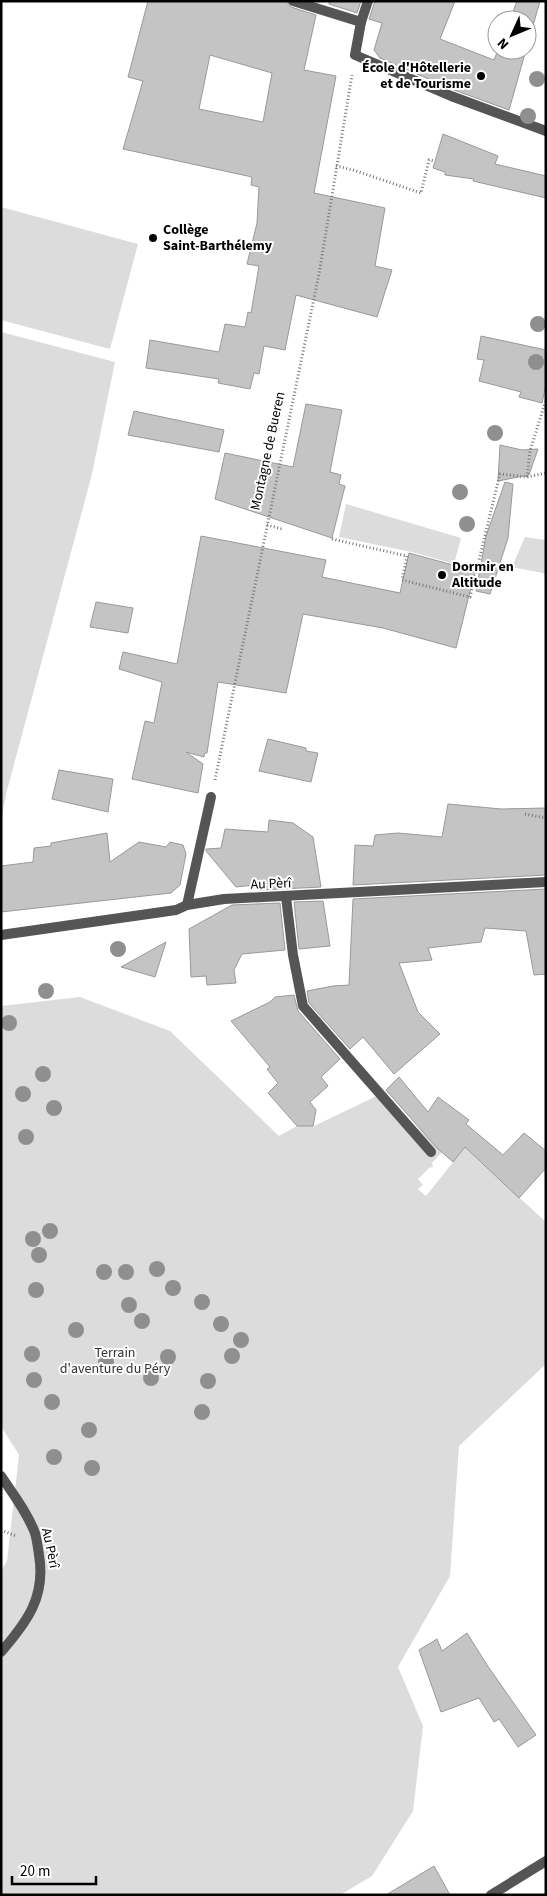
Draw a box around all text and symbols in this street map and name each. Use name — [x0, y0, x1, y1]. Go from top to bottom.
north arrow — [487, 10, 537, 60]
text: N — [493, 33, 514, 54]
place label: École d'Hôtellerie et de Tourisme — [362, 58, 471, 94]
marker: École d'Hôtellerie et de Tourisme — [475, 70, 487, 82]
place label: Collège Saint-Barthélemy — [163, 220, 273, 256]
marker: Collège Saint-Barthélemy — [147, 232, 159, 244]
street label: Montagne de Bueren — [246, 390, 290, 512]
place label: Dormir en Altitude — [451, 557, 514, 593]
marker: Dormir en Altitude — [436, 569, 448, 581]
street label: Au Pèrî — [250, 873, 293, 895]
park label: Terrain d'aventure du Péry — [60, 1343, 171, 1379]
street label: Au Pèrî — [36, 1526, 64, 1572]
scale bar — [12, 1854, 96, 1886]
text: 20 m — [20, 1861, 50, 1882]

